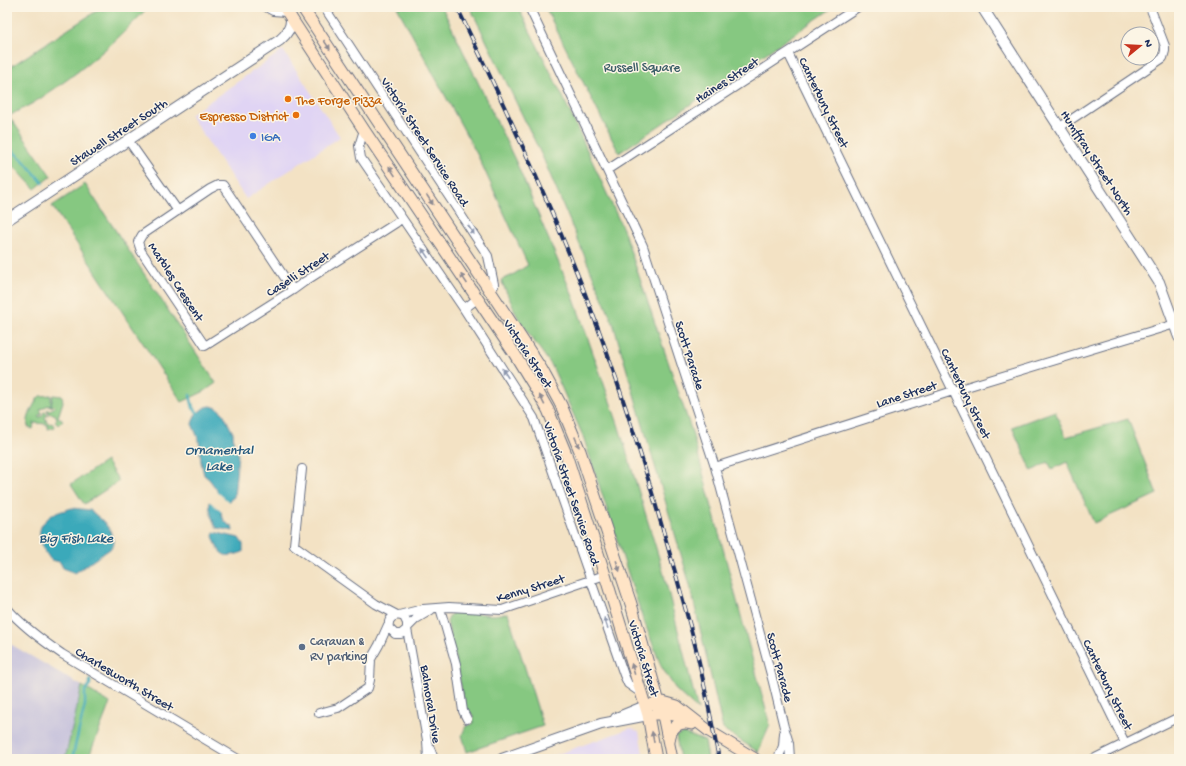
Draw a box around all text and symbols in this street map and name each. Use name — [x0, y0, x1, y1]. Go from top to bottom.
north arrow — [1120, 26, 1160, 66]
text: N — [1141, 38, 1154, 49]
one-way arrow — [323, 40, 331, 50]
street label: Haines Street — [693, 54, 763, 107]
street label: Canterbury Street — [794, 55, 852, 152]
park label: Russell Square — [604, 61, 681, 76]
street label: Victoria Street Service Road — [376, 74, 472, 211]
marker: The Forge Pizza — [283, 94, 293, 104]
place label: The Forge Pizza — [295, 94, 382, 109]
street label: Stawell Street South — [68, 96, 171, 170]
street label: Humffray Street North — [1056, 108, 1135, 219]
place label: Espresso District — [199, 110, 290, 125]
marker: Espresso District — [291, 110, 301, 120]
marker: IGA — [248, 131, 258, 141]
place label: IGA — [261, 131, 281, 146]
one-way arrow — [388, 166, 396, 176]
one-way arrow — [426, 195, 434, 206]
one-way arrow — [467, 225, 475, 235]
street label: Marbles Crescent — [144, 240, 207, 326]
street label: Caselli Street — [264, 248, 334, 301]
one-way arrow — [421, 248, 429, 258]
one-way arrow — [460, 274, 468, 285]
street label: Victoria Street — [499, 316, 556, 393]
street label: Scott Parade — [670, 319, 707, 392]
street label: Canterbury Street — [936, 346, 994, 443]
one-way arrow — [501, 368, 508, 379]
street label: Lane Street — [875, 378, 940, 412]
one-way arrow — [539, 394, 546, 406]
street label: Victoria Street Service Road — [539, 419, 603, 569]
one-way arrow — [575, 437, 581, 449]
water label: Ornamental Lake — [185, 443, 254, 476]
water label: Big Fish Lake — [39, 531, 114, 548]
one-way arrow — [615, 560, 621, 572]
street label: Kenny Street — [495, 571, 568, 607]
one-way arrow — [602, 616, 608, 628]
street label: Victoria Street — [624, 618, 662, 700]
street label: Scott Parade — [762, 631, 795, 704]
place label: Caravan & RV parking — [310, 635, 368, 665]
street label: Canterbury Street — [1078, 637, 1136, 734]
marker: Caravan & RV parking — [297, 642, 307, 652]
street label: Charlesworth Street — [72, 645, 177, 716]
one-way arrow — [630, 662, 636, 674]
street label: Balmoral Drive — [416, 663, 443, 745]
one-way arrow — [649, 731, 655, 743]

